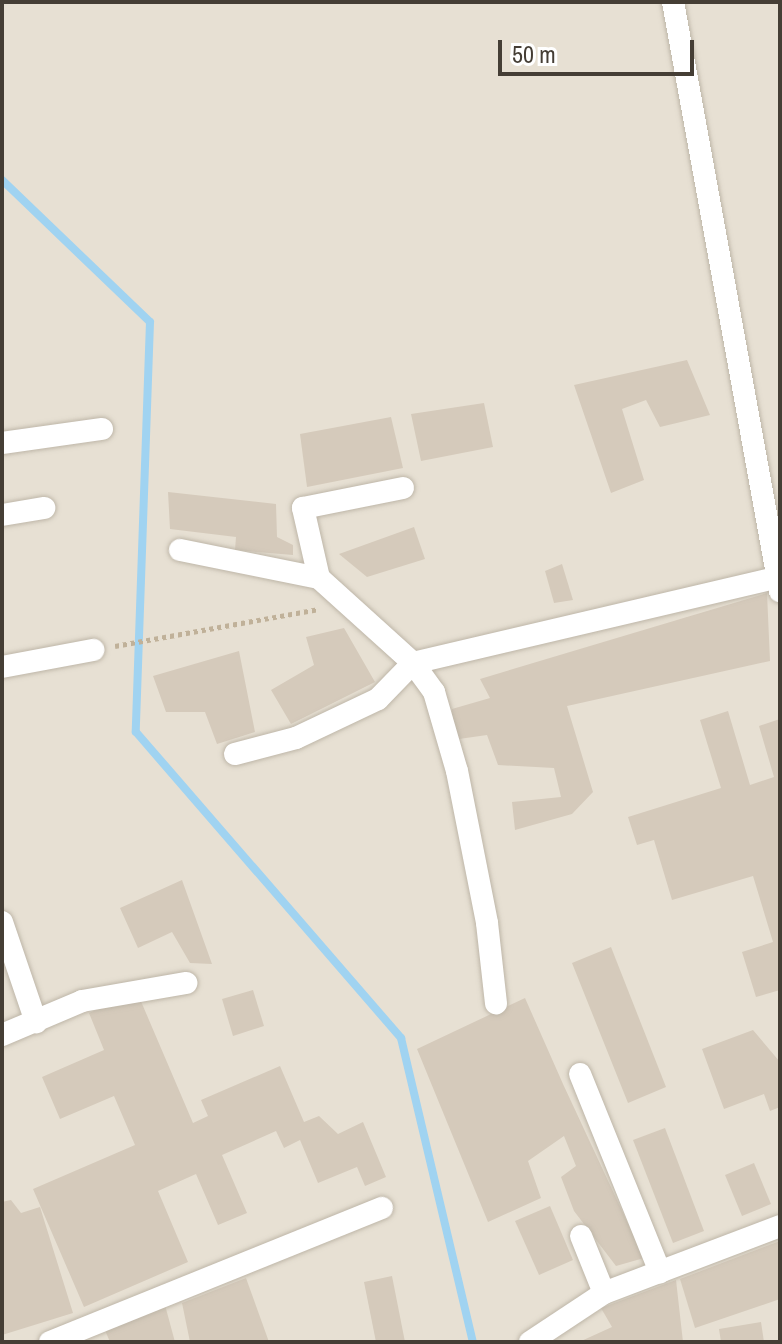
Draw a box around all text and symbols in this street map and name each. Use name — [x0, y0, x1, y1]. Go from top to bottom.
scale bar — [502, 24, 698, 74]
text: 50 m — [512, 38, 556, 70]

